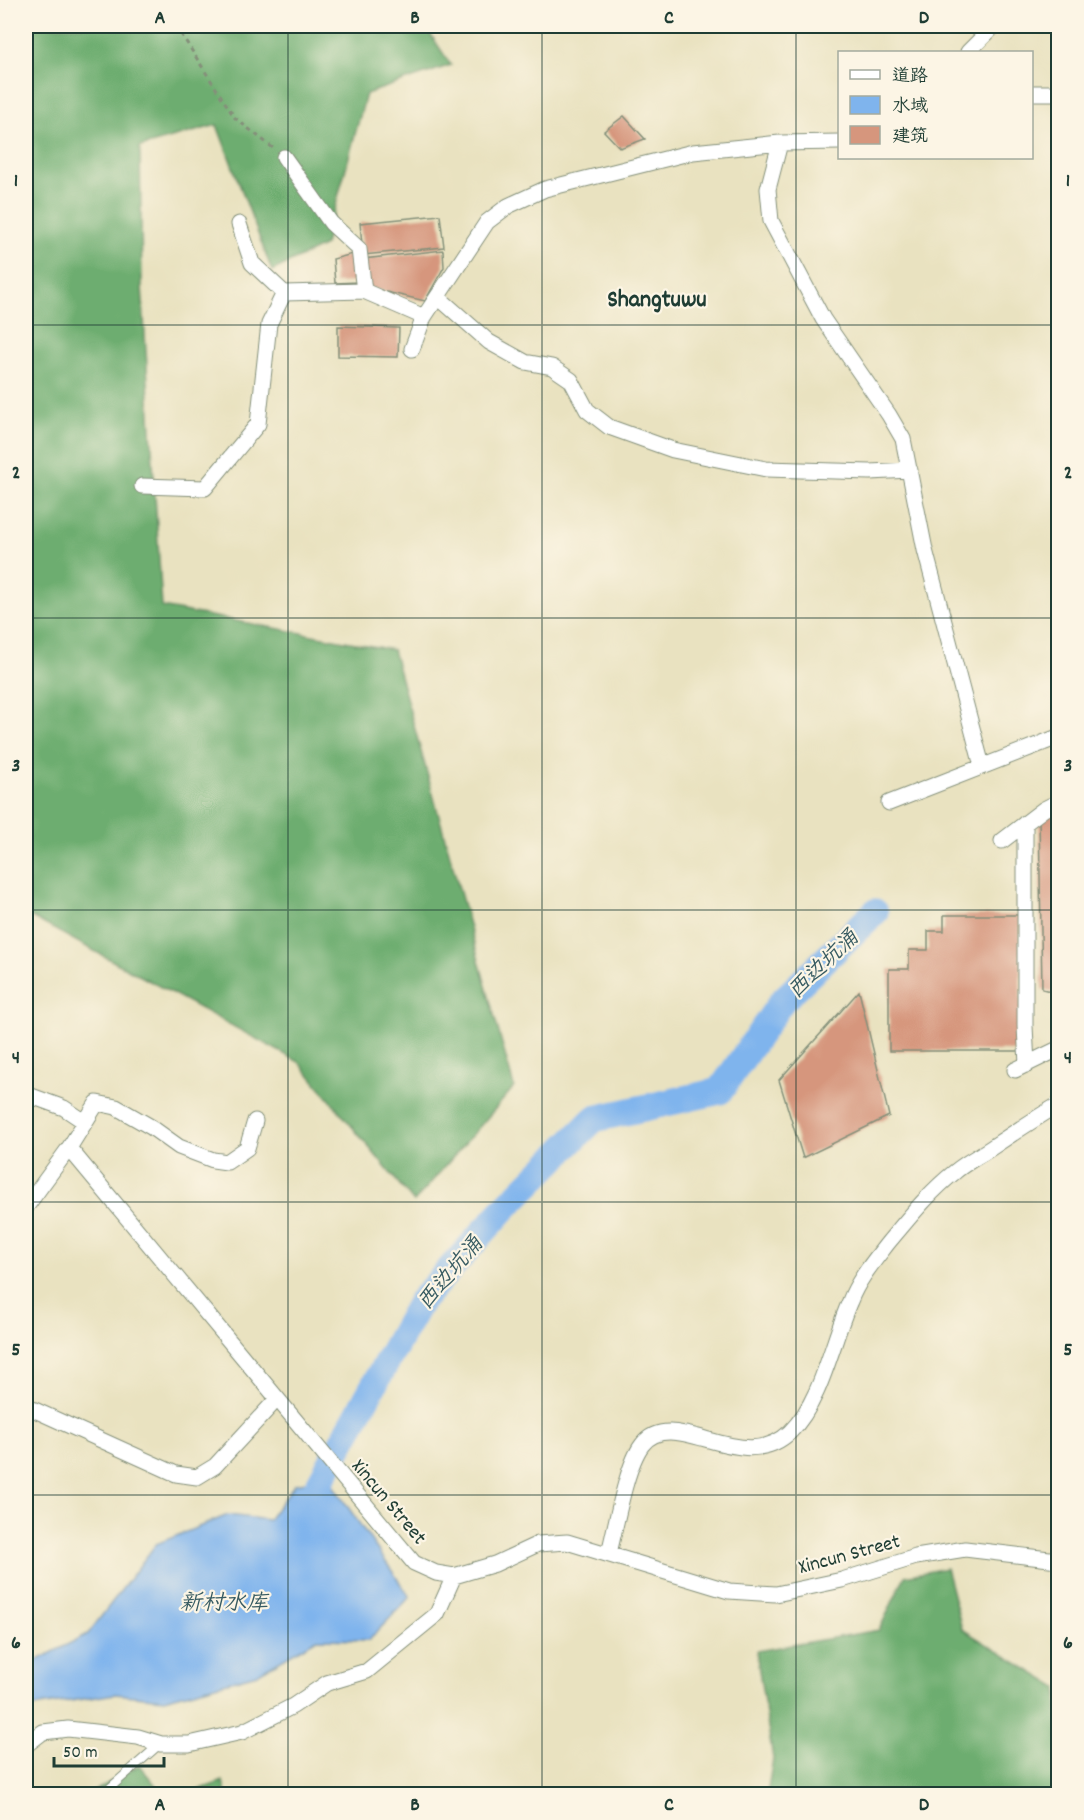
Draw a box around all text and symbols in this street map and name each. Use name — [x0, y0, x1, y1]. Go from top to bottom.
text: A — [155, 5, 166, 33]
text: B — [410, 5, 420, 33]
text: C — [664, 5, 674, 33]
text: D — [919, 5, 930, 33]
legend — [838, 51, 1033, 159]
text: 道路 — [892, 65, 928, 90]
text: 水域 — [892, 95, 928, 120]
text: 建筑 — [892, 125, 928, 150]
text: 1 — [14, 168, 18, 196]
text: 1 — [1066, 168, 1070, 196]
district label: Shangtuwu — [607, 284, 707, 318]
text: 2 — [12, 460, 20, 488]
text: 2 — [1064, 460, 1072, 488]
text: 3 — [12, 753, 20, 781]
text: 3 — [1064, 753, 1072, 781]
water label: 西边坑涌 — [782, 923, 868, 1007]
text: 4 — [12, 1045, 20, 1073]
text: 4 — [1064, 1045, 1072, 1073]
water label: 西边坑涌 — [412, 1230, 492, 1318]
text: 5 — [11, 1337, 21, 1365]
text: 5 — [1063, 1337, 1073, 1365]
street label: Xincun Street — [343, 1453, 433, 1553]
street label: Xincun Street — [796, 1528, 904, 1584]
water label: 新村水库 — [180, 1589, 270, 1620]
text: 6 — [11, 1630, 21, 1658]
text: 6 — [1063, 1630, 1073, 1658]
scale bar — [54, 1730, 164, 1768]
text: 50 m — [63, 1741, 98, 1766]
text: A — [155, 1792, 166, 1820]
text: B — [410, 1792, 420, 1820]
text: C — [664, 1792, 674, 1820]
text: D — [919, 1792, 930, 1820]

